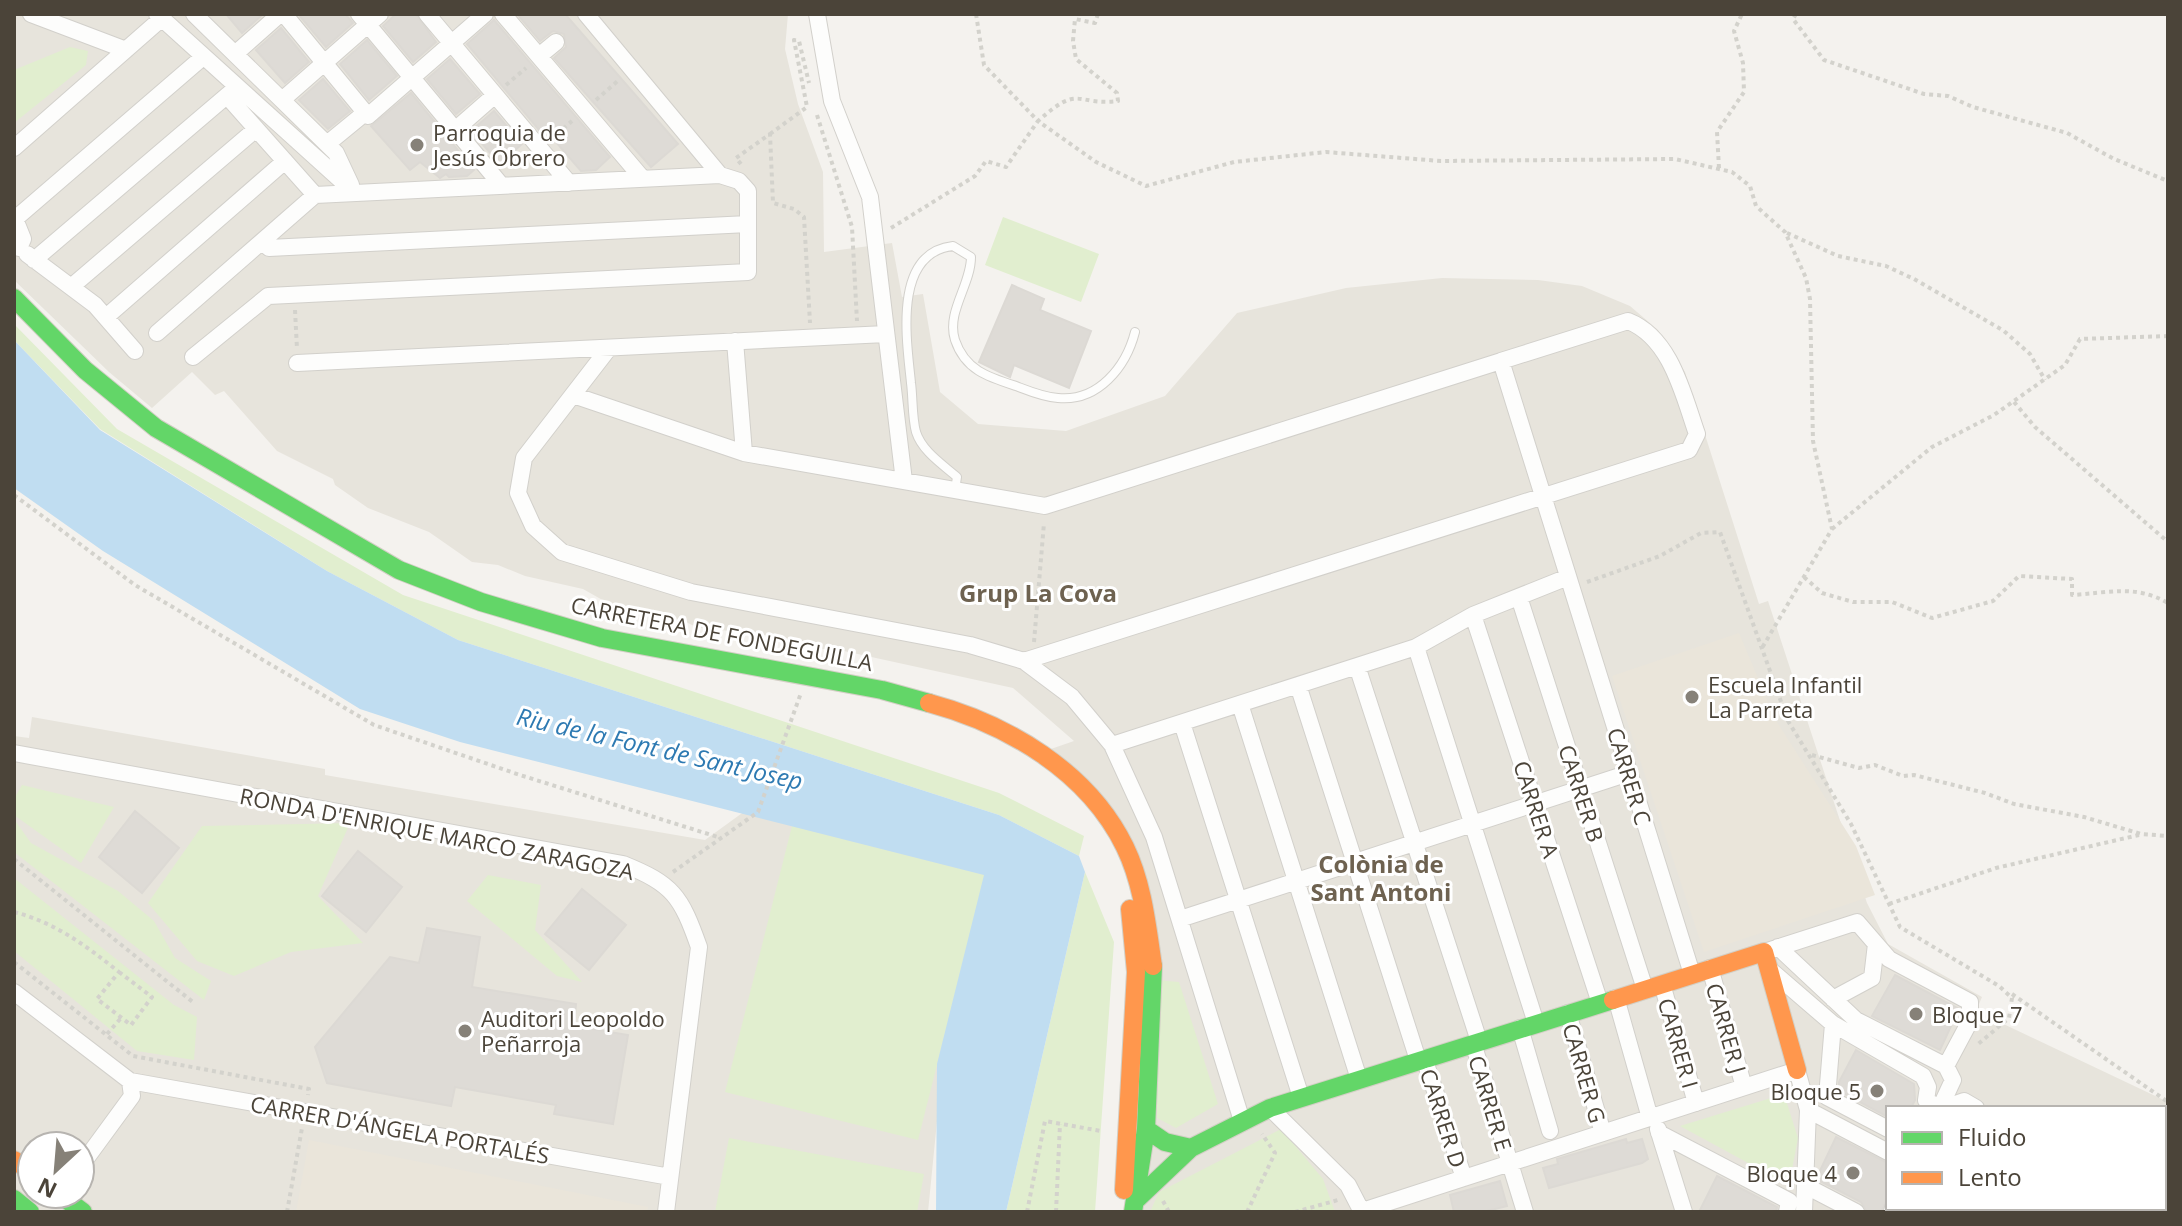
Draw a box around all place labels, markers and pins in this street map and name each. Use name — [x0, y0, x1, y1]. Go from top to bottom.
place label: Parroquia de Jesús Obrero — [431, 117, 566, 172]
marker: Parroquia de Jesús Obrero — [408, 136, 426, 154]
place label: Escuela Infantil La Parreta — [1708, 669, 1862, 724]
marker: Escuela Infantil La Parreta — [1683, 688, 1701, 706]
place label: Bloque 7 — [1932, 999, 2023, 1029]
place label: Auditori Leopoldo Peñarroja — [481, 1003, 665, 1058]
marker: Bloque 7 — [1907, 1005, 1925, 1023]
marker: Auditori Leopoldo Peñarroja — [456, 1022, 474, 1040]
place label: Bloque 5 — [1770, 1076, 1861, 1106]
marker: Bloque 5 — [1868, 1082, 1886, 1100]
place label: Bloque 4 — [1746, 1158, 1837, 1188]
marker: Bloque 4 — [1844, 1164, 1862, 1182]

